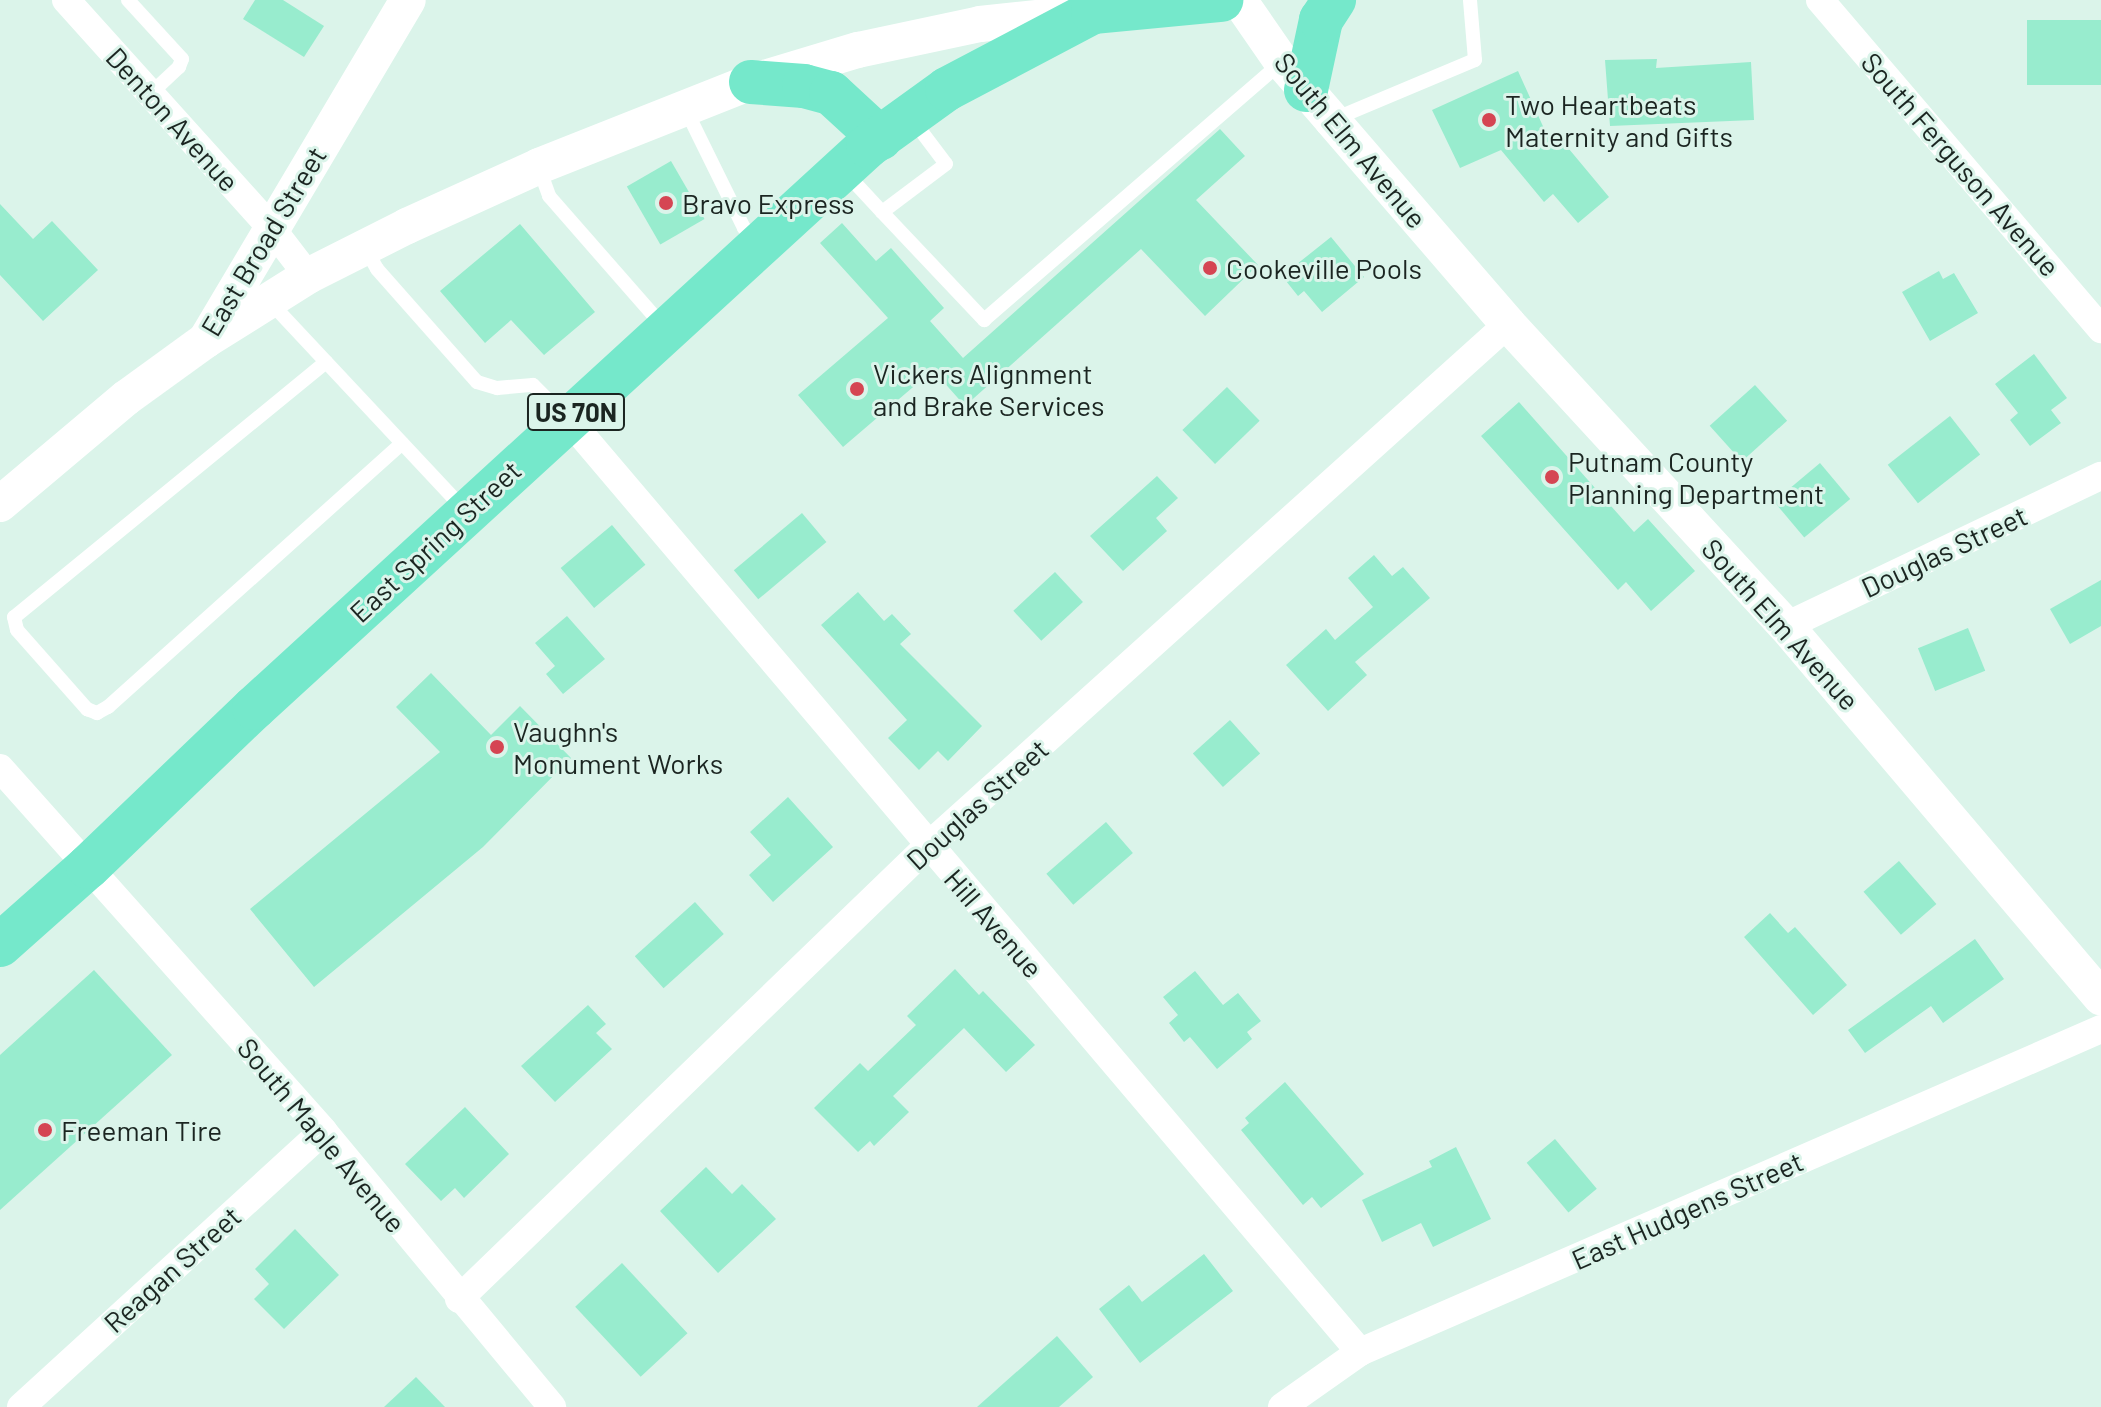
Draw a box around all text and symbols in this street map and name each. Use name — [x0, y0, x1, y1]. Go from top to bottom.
street label: Denton Avenue — [100, 40, 246, 198]
street label: South Elm Avenue — [1268, 45, 1434, 235]
street label: South Ferguson Avenue — [1855, 45, 2067, 283]
place label: Two Heartbeats Maternity and Gifts — [1505, 87, 1733, 153]
marker: Two Heartbeats Maternity and Gifts — [1480, 111, 1498, 129]
street label: East Broad Street — [193, 140, 333, 342]
place label: Bravo Express — [682, 186, 855, 220]
marker: Bravo Express — [657, 194, 675, 212]
place label: Cookeville Pools — [1226, 251, 1422, 285]
marker: Cookeville Pools — [1201, 259, 1219, 277]
place label: Vickers Alignment and Brake Services — [873, 356, 1104, 422]
marker: Vickers Alignment and Brake Services — [848, 380, 866, 398]
road number: US 70N — [526, 390, 626, 434]
place label: Putnam County Planning Department — [1568, 444, 1824, 510]
street label: East Spring Street — [342, 453, 528, 629]
marker: Putnam County Planning Department — [1543, 468, 1561, 486]
street label: Douglas Street — [1856, 498, 2032, 604]
street label: South Elm Avenue — [1695, 532, 1867, 716]
place label: Vaughn's Monument Works — [513, 714, 723, 780]
street label: Douglas Street — [899, 732, 1055, 876]
marker: Vaughn's Monument Works — [488, 738, 506, 756]
street label: Hill Avenue — [938, 862, 1050, 984]
street label: South Maple Avenue — [231, 1031, 413, 1239]
place label: Freeman Tire — [61, 1113, 222, 1147]
marker: Freeman Tire — [36, 1121, 54, 1139]
street label: East Hudgens Street — [1566, 1144, 1808, 1276]
street label: Reagan Street — [97, 1199, 247, 1339]

